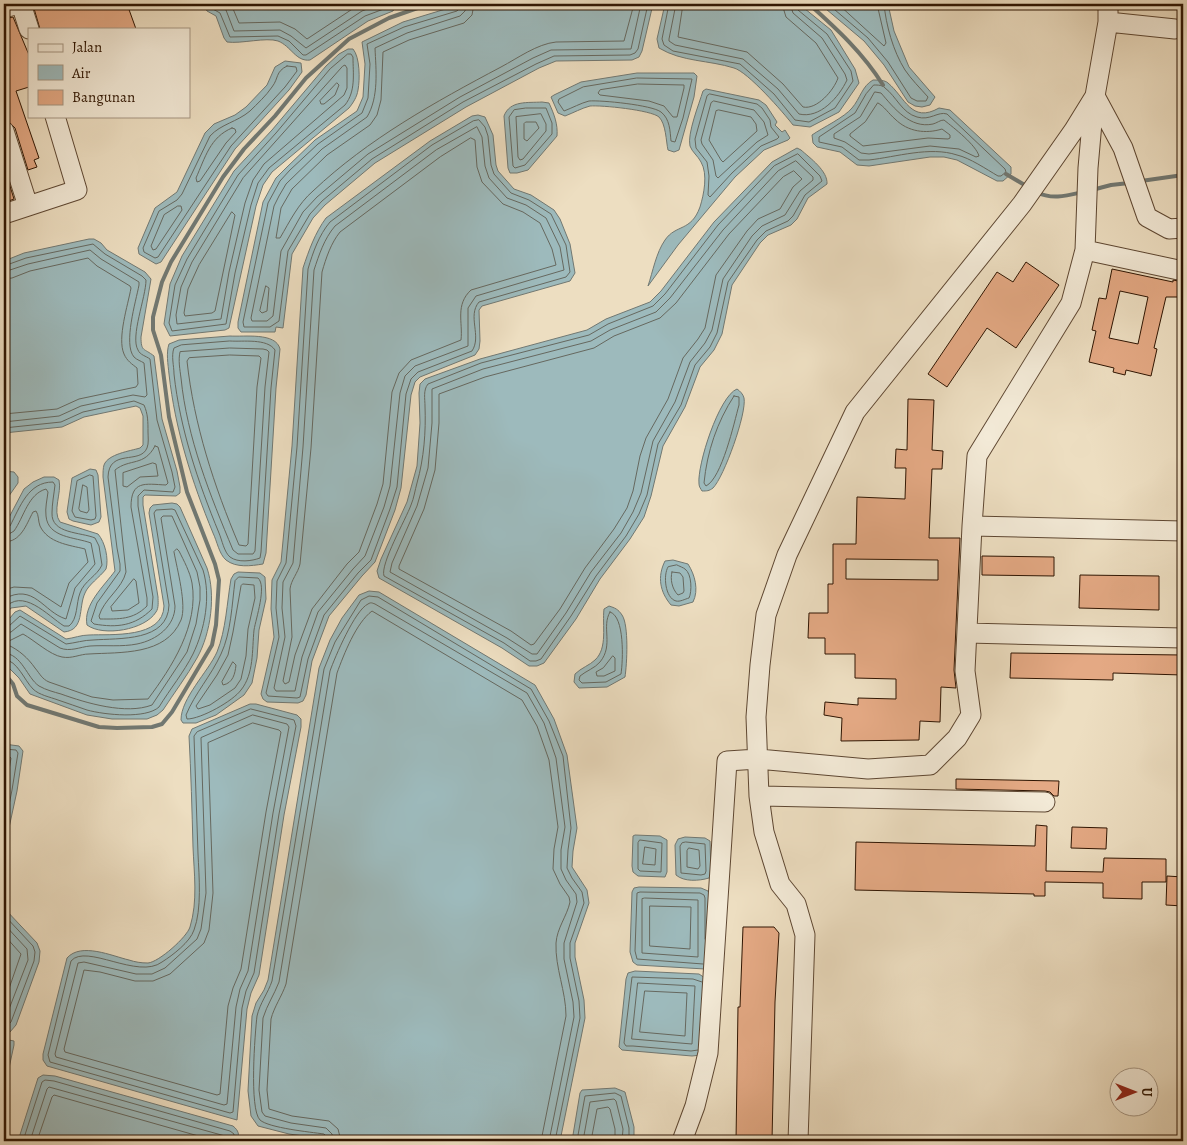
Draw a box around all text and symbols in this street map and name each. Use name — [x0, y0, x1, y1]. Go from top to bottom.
legend — [28, 28, 190, 118]
text: Jalan — [72, 37, 102, 57]
text: Air — [71, 63, 91, 83]
text: Bangunan — [72, 87, 135, 107]
north arrow — [1110, 1068, 1160, 1118]
text: U — [1137, 1087, 1156, 1097]

